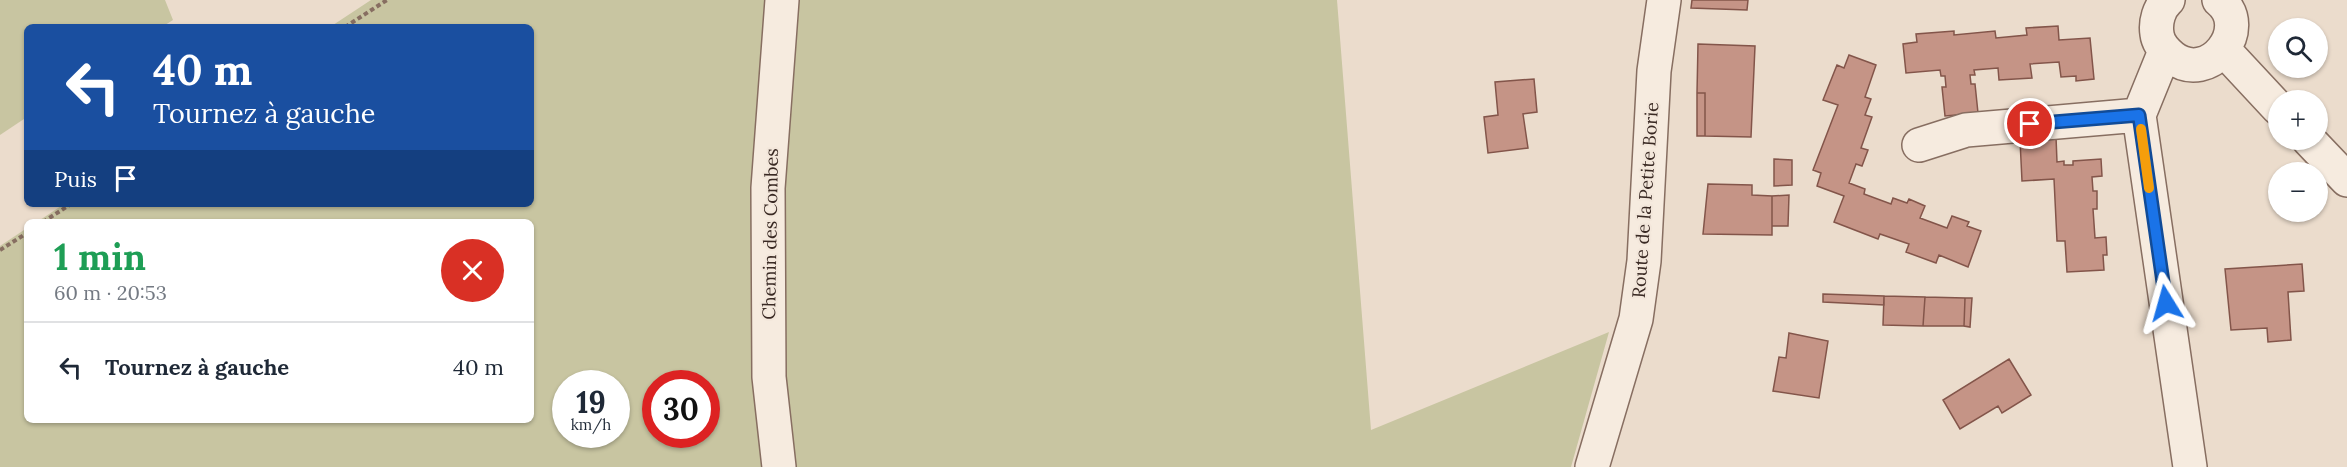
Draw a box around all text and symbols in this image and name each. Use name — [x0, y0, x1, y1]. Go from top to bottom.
map controls — [2268, 18, 2328, 222]
button: search — [2268, 18, 2328, 78]
text: 40 m — [153, 43, 252, 97]
icon: left — [54, 48, 132, 126]
button: + — [2268, 90, 2328, 150]
text: Tournez à gauche — [153, 96, 376, 130]
pin — [2004, 98, 2055, 149]
street label: Route de la Petite Borie — [1627, 101, 1663, 299]
icon: arrive — [2013, 107, 2046, 140]
street label: Chemin des Combes — [757, 148, 783, 320]
icon: arrive — [109, 162, 142, 195]
button: − — [2268, 162, 2328, 222]
text: Puis — [54, 165, 97, 193]
text: 1 min — [54, 234, 146, 280]
button: close — [441, 239, 504, 302]
position arrow — [2134, 271, 2198, 335]
text: 60 m · 20:53 — [54, 280, 167, 305]
icon: left — [54, 351, 87, 384]
text: Tournez à gauche — [105, 353, 289, 381]
text: 40 m — [453, 353, 504, 381]
speed limit sign: 30 — [642, 370, 720, 448]
text: 19 — [576, 383, 606, 421]
text: km/h — [571, 415, 611, 434]

